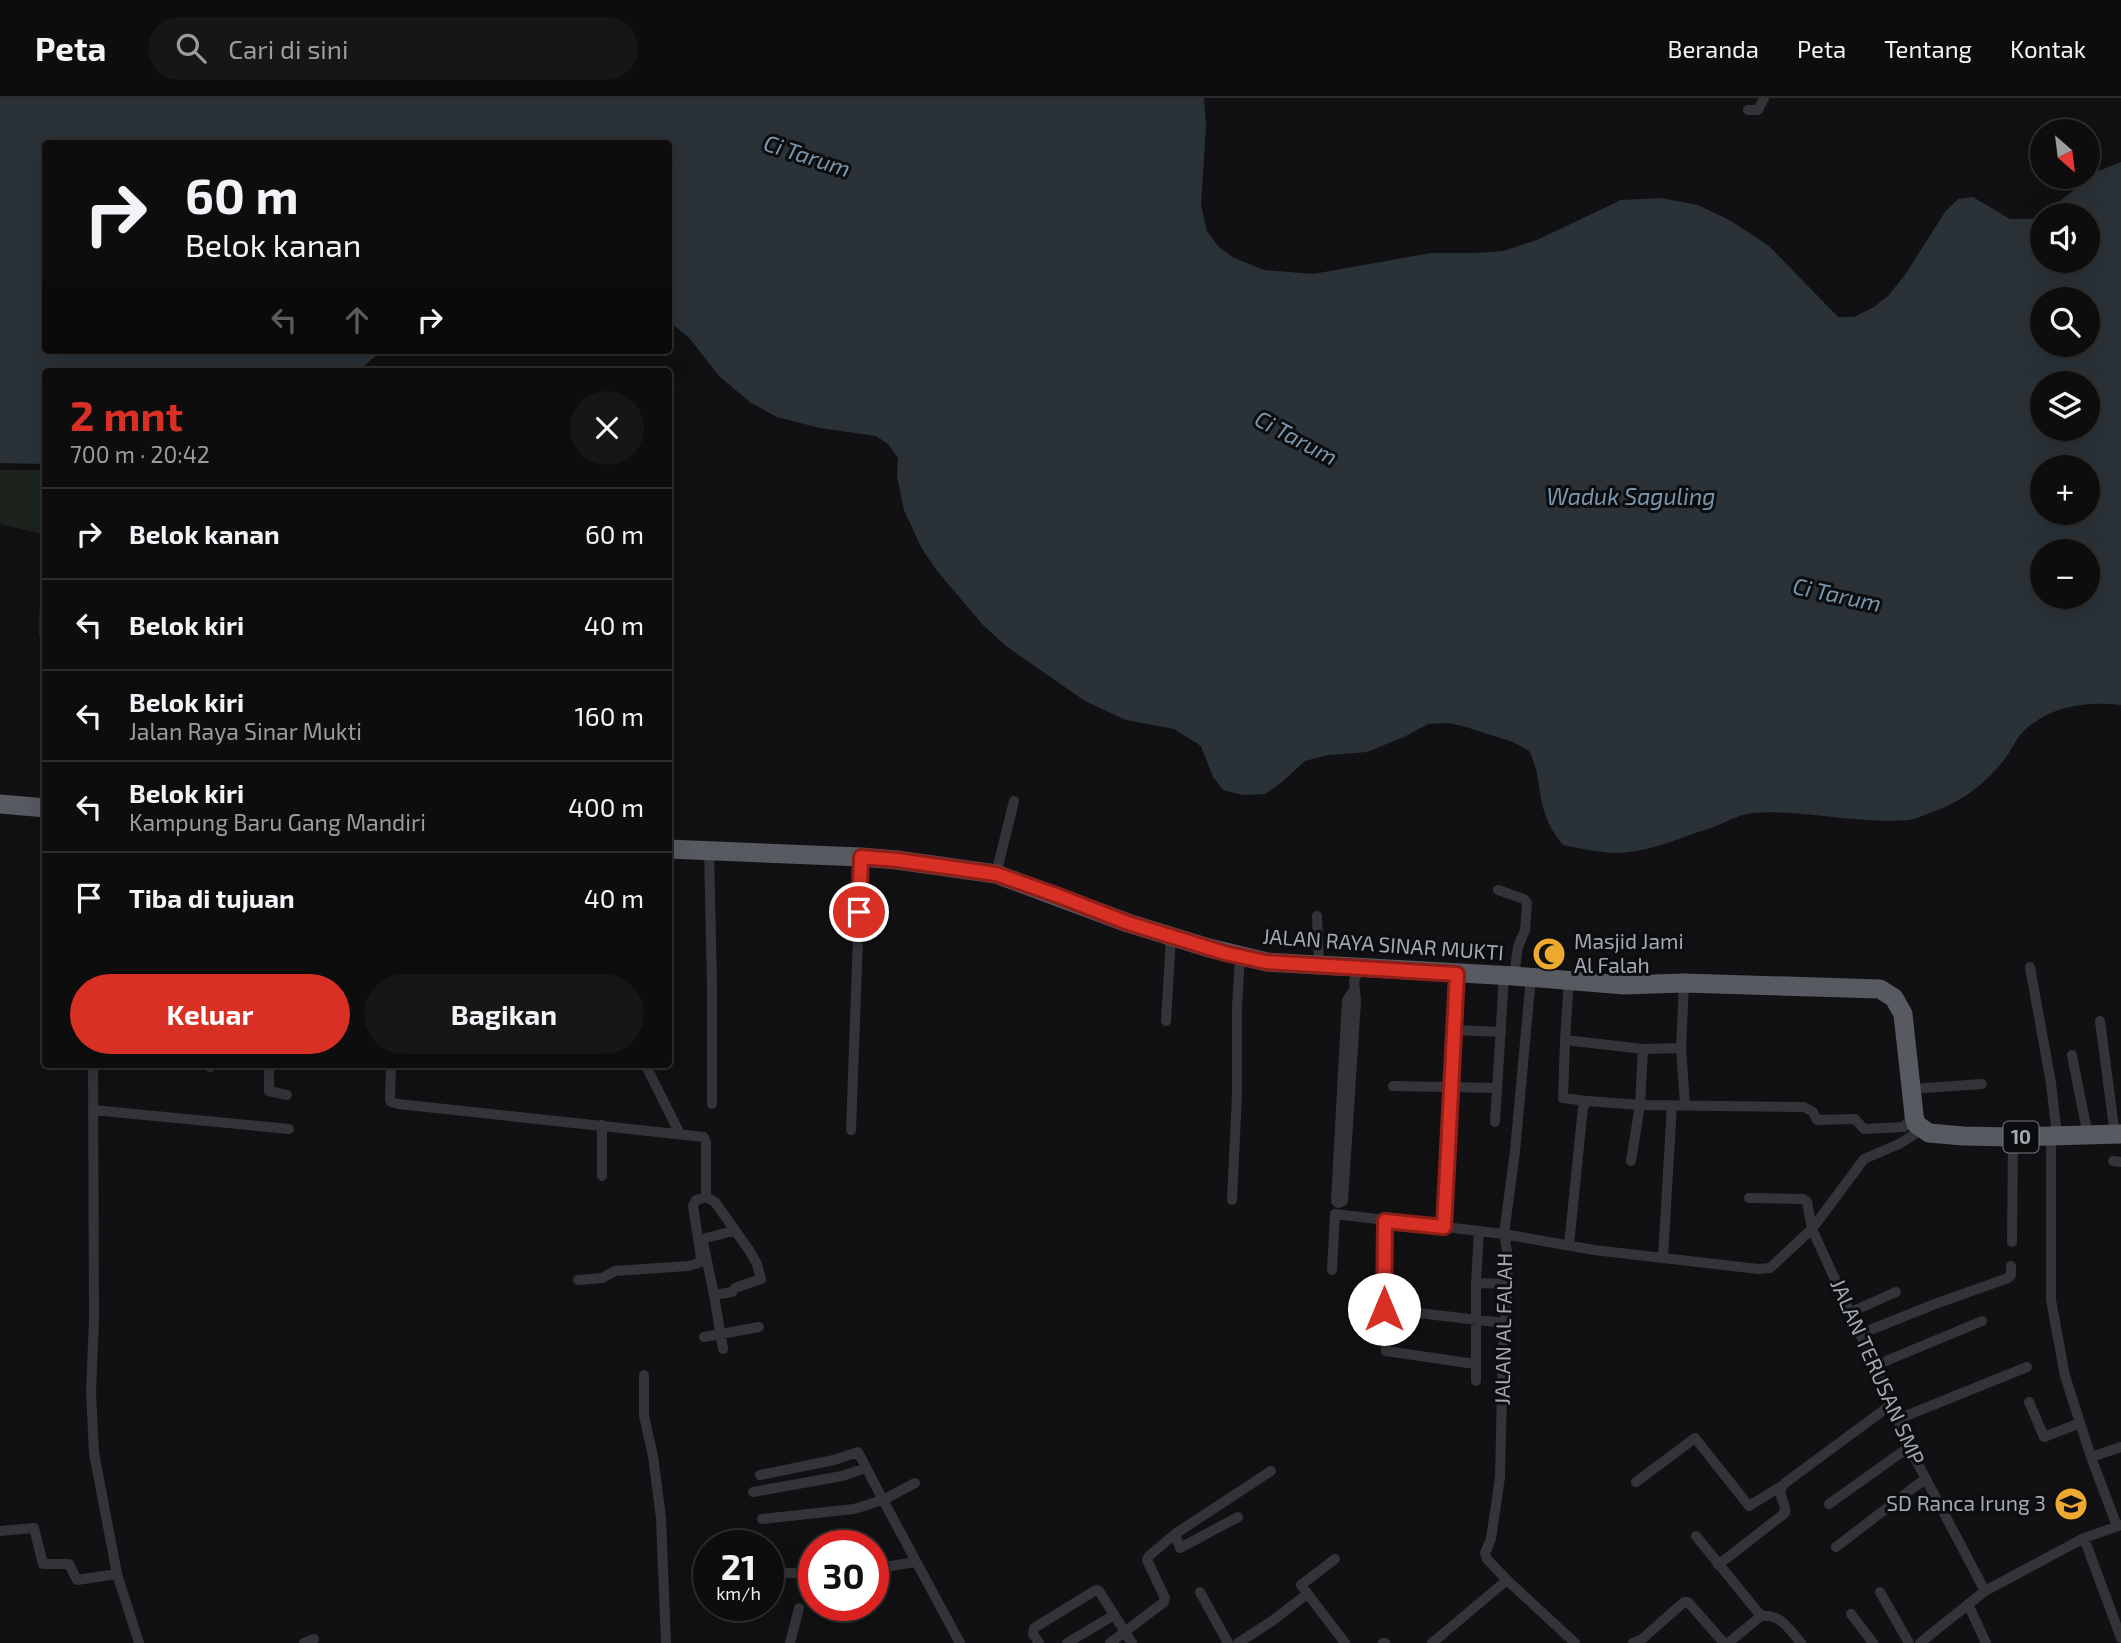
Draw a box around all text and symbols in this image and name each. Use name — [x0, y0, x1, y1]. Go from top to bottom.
search box — [148, 17, 638, 80]
text: Peta — [35, 28, 106, 68]
icon: search — [172, 29, 210, 67]
text: Cari di sini — [228, 33, 348, 64]
text: Beranda — [1668, 34, 1759, 63]
text: Peta — [1797, 34, 1846, 63]
text: Tentang — [1884, 34, 1972, 63]
text: Kontak — [2010, 34, 2086, 63]
north arrow — [2030, 119, 2100, 189]
map controls — [2030, 119, 2100, 609]
water label: Ci Tarum — [760, 128, 854, 182]
text: 60 m — [185, 165, 299, 224]
icon: right — [70, 168, 161, 259]
button: sound — [2030, 203, 2100, 273]
text: Belok kanan — [185, 225, 361, 263]
button: search — [2030, 287, 2100, 357]
icon: left — [265, 301, 303, 339]
icon: ahead — [338, 301, 376, 339]
icon: right — [411, 301, 449, 339]
button: layers — [2030, 371, 2100, 441]
text: 2 mnt — [70, 389, 183, 439]
button: close — [570, 391, 644, 465]
water label: Ci Tarum — [1250, 404, 1343, 470]
text: 700 m · 20:42 — [70, 440, 210, 468]
button: + — [2030, 455, 2100, 525]
water label: Waduk Saguling — [1546, 482, 1716, 510]
icon: right — [70, 515, 108, 553]
text: Belok kanan — [129, 518, 280, 549]
text: 60 m — [585, 518, 644, 549]
button: − — [2030, 539, 2100, 609]
water label: Ci Tarum — [1791, 571, 1884, 617]
icon: left — [70, 606, 108, 644]
text: Belok kiri — [129, 609, 244, 640]
text: 40 m — [584, 609, 644, 640]
text: Belok kiri — [129, 686, 244, 717]
icon: left — [70, 697, 108, 735]
text: 160 m — [575, 700, 644, 731]
text: Jalan Raya Sinar Mukti — [129, 717, 362, 745]
text: Belok kiri — [129, 777, 244, 808]
icon: left — [70, 788, 108, 826]
text: 400 m — [568, 791, 644, 822]
text: Kampung Baru Gang Mandiri — [129, 808, 426, 836]
icon: arrive — [70, 879, 108, 917]
text: Tiba di tujuan — [129, 882, 295, 913]
text: 40 m — [584, 882, 644, 913]
pin — [829, 882, 889, 942]
icon: arrive — [840, 893, 878, 931]
street label: JALAN RAYA SINAR MUKTI — [1262, 923, 1505, 964]
place label: Masjid Jami Al Falah — [1574, 928, 1684, 977]
mosque icon: Masjid Jami Al Falah — [1530, 935, 1568, 973]
button: Keluar — [70, 974, 350, 1054]
button: Bagikan — [364, 974, 644, 1054]
road number: 10 — [2004, 1121, 2038, 1152]
street label: JALAN AL FALAH — [1489, 1253, 1516, 1405]
position arrow — [1347, 1272, 1421, 1346]
street label: JALAN TERUSAN SMP — [1826, 1275, 1931, 1468]
school or university icon: SD Ranca Irung 3 — [2052, 1485, 2090, 1523]
place label: SD Ranca Irung 3 — [1886, 1490, 2046, 1515]
speed limit sign: 30 — [798, 1530, 889, 1621]
text: 21 — [721, 1545, 756, 1587]
text: km/h — [716, 1582, 761, 1604]

